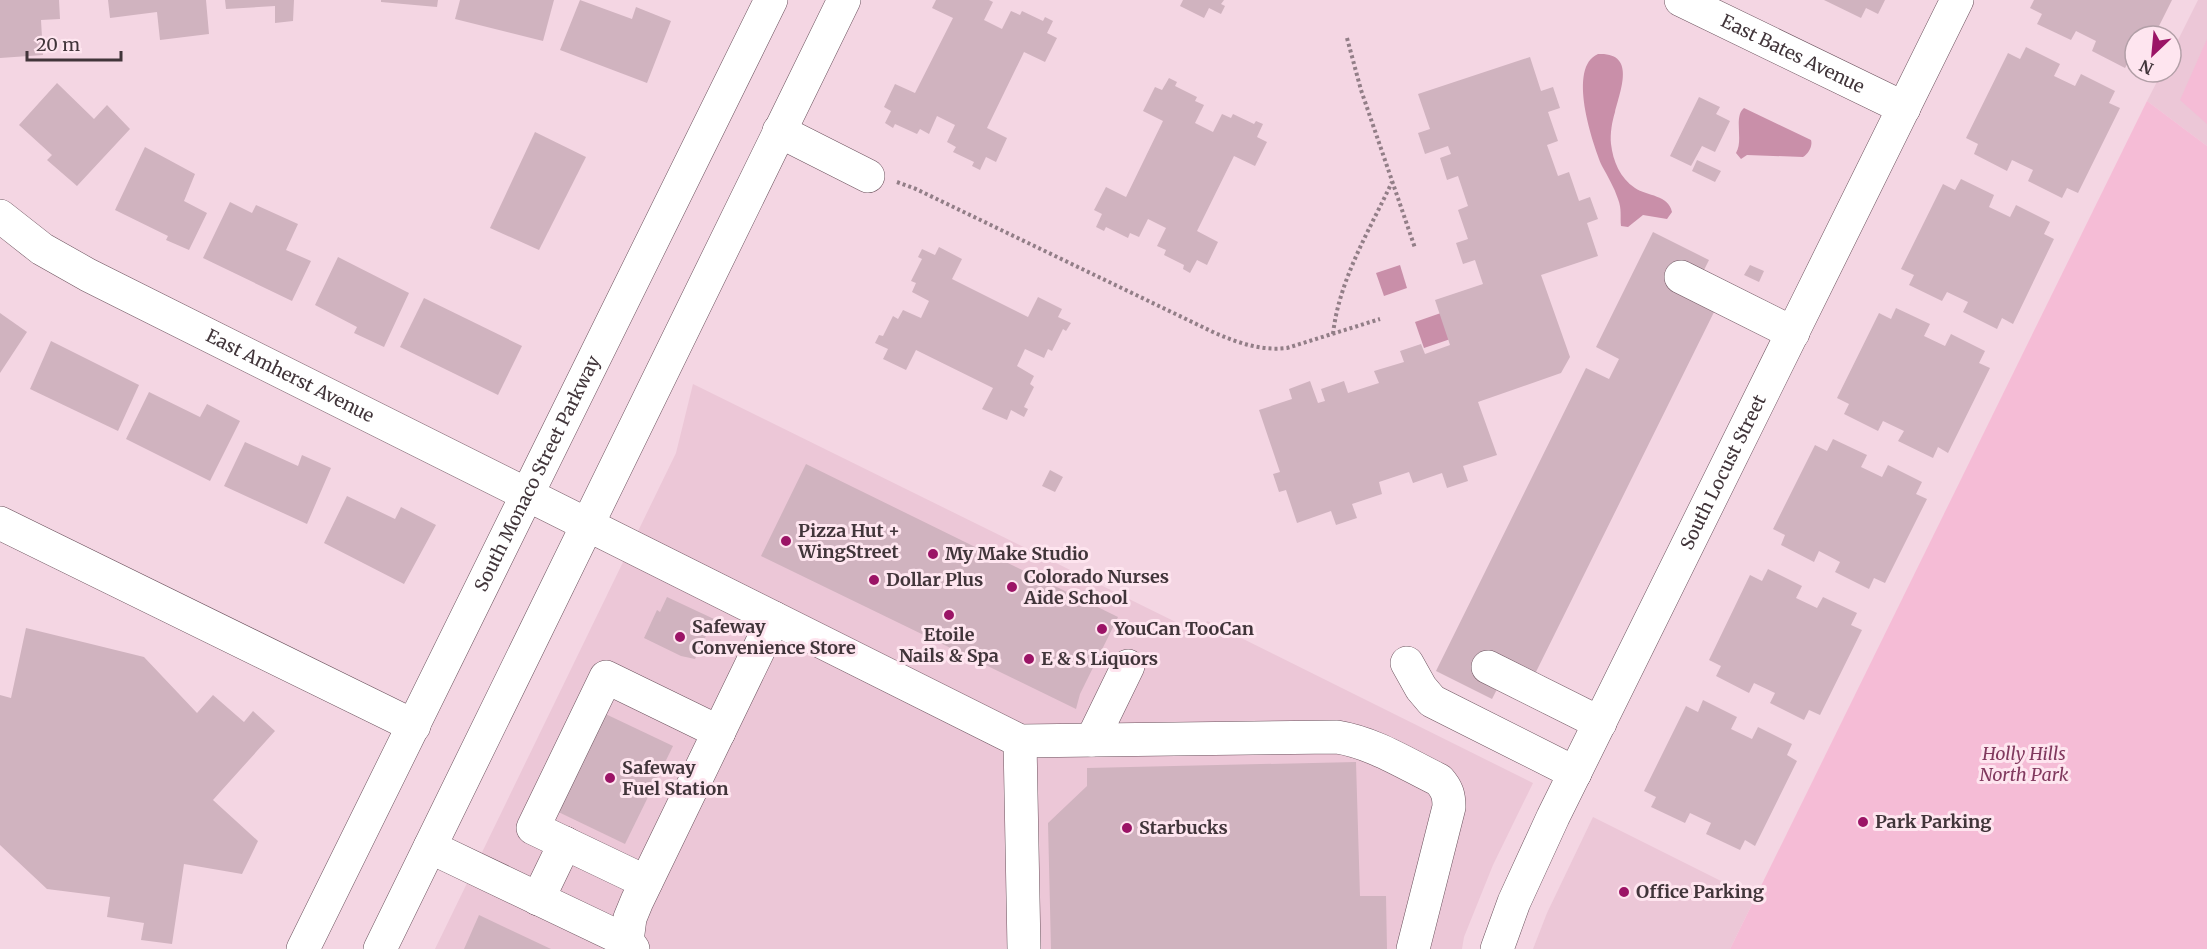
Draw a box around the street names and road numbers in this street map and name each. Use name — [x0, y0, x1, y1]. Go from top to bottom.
street label: East Bates Avenue — [1717, 9, 1868, 98]
street label: East Amherst Avenue — [202, 324, 378, 427]
street label: South Monaco Street Parkway — [469, 351, 605, 595]
street label: South Locust Street — [1675, 391, 1771, 553]

